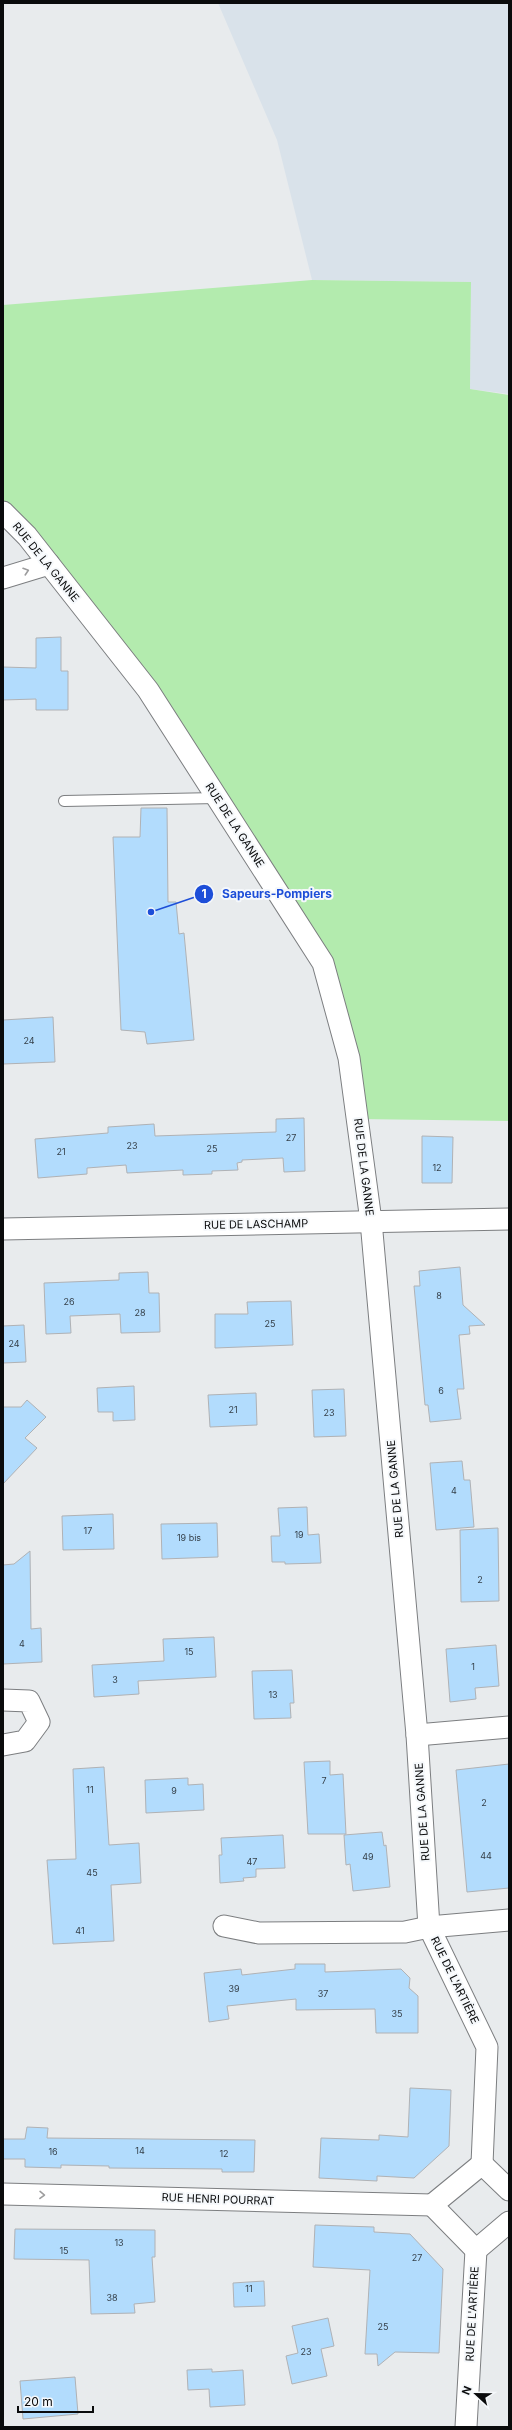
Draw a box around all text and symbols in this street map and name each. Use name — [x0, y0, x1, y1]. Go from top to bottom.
street label: RUE DE LA GANNE — [10, 519, 82, 605]
one-way arrow — [22, 567, 29, 576]
street label: RUE DE LA GANNE — [202, 780, 268, 870]
callout: Sapeurs-Pompiers — [194, 882, 340, 906]
text: 1 — [201, 886, 207, 901]
text: Sapeurs-Pompiers — [222, 886, 332, 901]
house number: 24 — [23, 1035, 35, 1046]
street label: RUE DE LA GANNE — [351, 1117, 377, 1217]
house number: 27 — [286, 1132, 296, 1143]
house number: 23 — [126, 1140, 138, 1151]
house number: 25 — [207, 1143, 217, 1154]
house number: 21 — [56, 1146, 66, 1157]
house number: 12 — [432, 1162, 442, 1173]
street label: RUE DE LASCHAMP — [204, 1216, 308, 1232]
house number: 8 — [436, 1290, 442, 1301]
house number: 26 — [63, 1296, 75, 1307]
house number: 28 — [134, 1307, 146, 1318]
house number: 25 — [265, 1318, 275, 1329]
house number: 24 — [8, 1338, 20, 1349]
house number: 6 — [438, 1385, 444, 1396]
house number: 21 — [228, 1404, 238, 1415]
house number: 23 — [323, 1407, 335, 1418]
street label: RUE DE LA GANNE — [384, 1439, 406, 1539]
house number: 4 — [451, 1485, 457, 1496]
house number: 17 — [84, 1525, 92, 1536]
house number: 19 — [294, 1529, 304, 1540]
house number: 19 bis — [177, 1532, 201, 1543]
house number: 2 — [477, 1574, 483, 1585]
house number: 4 — [19, 1638, 25, 1649]
house number: 15 — [184, 1646, 194, 1657]
house number: 1 — [471, 1661, 475, 1672]
house number: 3 — [112, 1674, 118, 1685]
house number: 13 — [268, 1689, 278, 1700]
street label: RUE DE LA GANNE — [412, 1762, 432, 1862]
house number: 7 — [321, 1775, 327, 1786]
house number: 11 — [86, 1784, 94, 1795]
house number: 9 — [171, 1785, 177, 1796]
house number: 2 — [481, 1797, 487, 1808]
house number: 44 — [480, 1850, 492, 1861]
house number: 49 — [362, 1851, 374, 1862]
house number: 47 — [247, 1856, 257, 1867]
house number: 45 — [86, 1867, 98, 1878]
house number: 41 — [75, 1925, 85, 1936]
street label: RUE DE L'ARTIÈRE — [428, 1934, 482, 2026]
house number: 39 — [228, 1983, 240, 1994]
house number: 37 — [318, 1988, 328, 1999]
house number: 35 — [391, 2008, 403, 2019]
house number: 14 — [135, 2145, 145, 2156]
house number: 16 — [48, 2146, 58, 2157]
house number: 12 — [219, 2148, 229, 2159]
street label: RUE HENRI POURRAT — [161, 2190, 275, 2208]
one-way arrow — [39, 2191, 45, 2199]
house number: 13 — [114, 2237, 124, 2248]
house number: 15 — [59, 2245, 69, 2256]
house number: 27 — [412, 2252, 422, 2263]
street label: RUE DE L'ARTIÈRE — [463, 2266, 481, 2362]
house number: 11 — [245, 2283, 253, 2294]
house number: 38 — [106, 2292, 118, 2303]
house number: 25 — [378, 2321, 388, 2332]
house number: 23 — [300, 2346, 312, 2357]
north arrow — [456, 2374, 496, 2414]
text: N — [459, 2384, 475, 2397]
scale bar — [18, 2388, 93, 2414]
text: 20 m — [24, 2394, 53, 2409]

